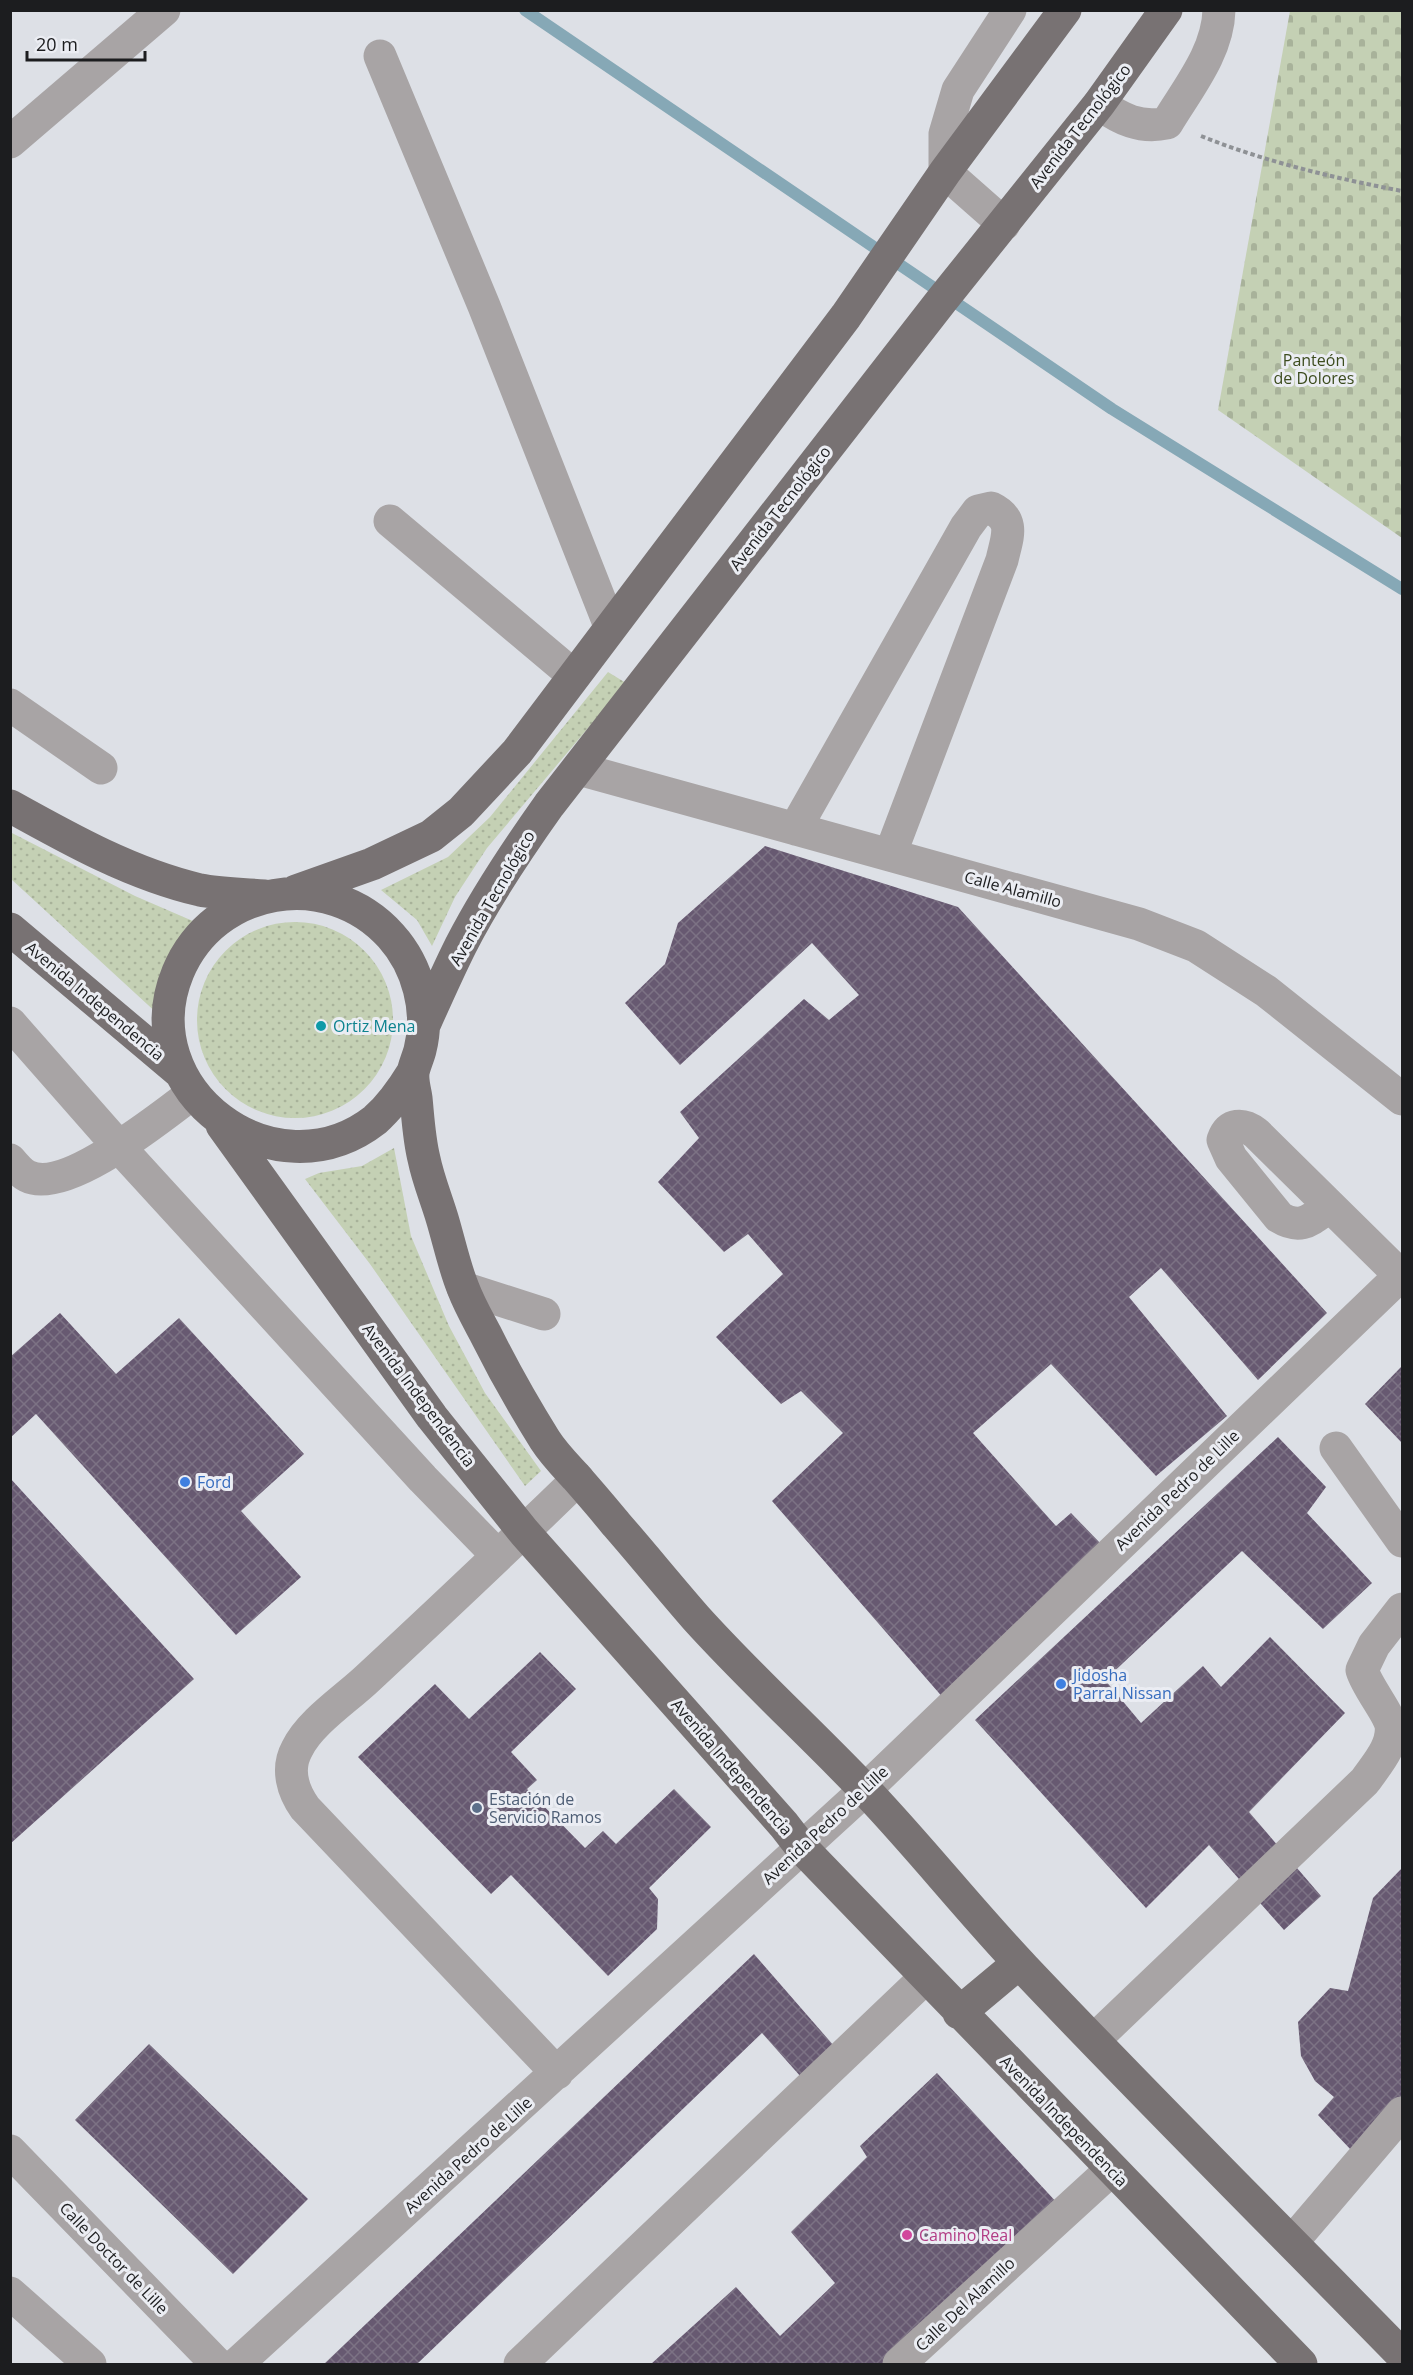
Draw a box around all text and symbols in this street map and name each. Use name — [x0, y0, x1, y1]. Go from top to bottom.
scale bar — [27, 24, 146, 62]
text: 20 m — [36, 32, 78, 56]
street label: Avenida Tecnológico — [1024, 59, 1136, 193]
park label: Panteón de Dolores — [1274, 349, 1354, 389]
street label: Avenida Tecnológico — [724, 441, 836, 575]
street label: Avenida Tecnológico — [444, 827, 540, 969]
street label: Calle Alamillo — [962, 865, 1064, 913]
street label: Avenida Independencia — [21, 936, 169, 1066]
place label: Ortiz Mena — [333, 1015, 415, 1037]
marker: Ortiz Mena — [314, 1019, 328, 1033]
street label: Avenida Independencia — [358, 1319, 480, 1471]
street label: Avenida Pedro de Lille — [1110, 1425, 1244, 1555]
place label: Ford — [197, 1471, 231, 1493]
marker: Ford — [178, 1475, 192, 1489]
place label: Jidosha Parral Nissan — [1071, 1664, 1172, 1704]
marker: Jidosha Parral Nissan — [1054, 1677, 1068, 1691]
street label: Avenida Independencia — [666, 1694, 798, 1840]
street label: Avenida Pedro de Lille — [757, 1761, 893, 1889]
place label: Estación de Servicio Ramos — [489, 1788, 602, 1828]
marker: Estación de Servicio Ramos — [470, 1801, 484, 1815]
street label: Avenida Independencia — [995, 2051, 1133, 2191]
street label: Avenida Pedro de Lille — [399, 2092, 537, 2218]
street label: Calle Doctor de Lille — [55, 2197, 173, 2319]
place label: Camino Real — [919, 2224, 1012, 2246]
marker: Camino Real — [900, 2228, 914, 2242]
street label: Calle Del Alamillo — [910, 2252, 1020, 2356]

